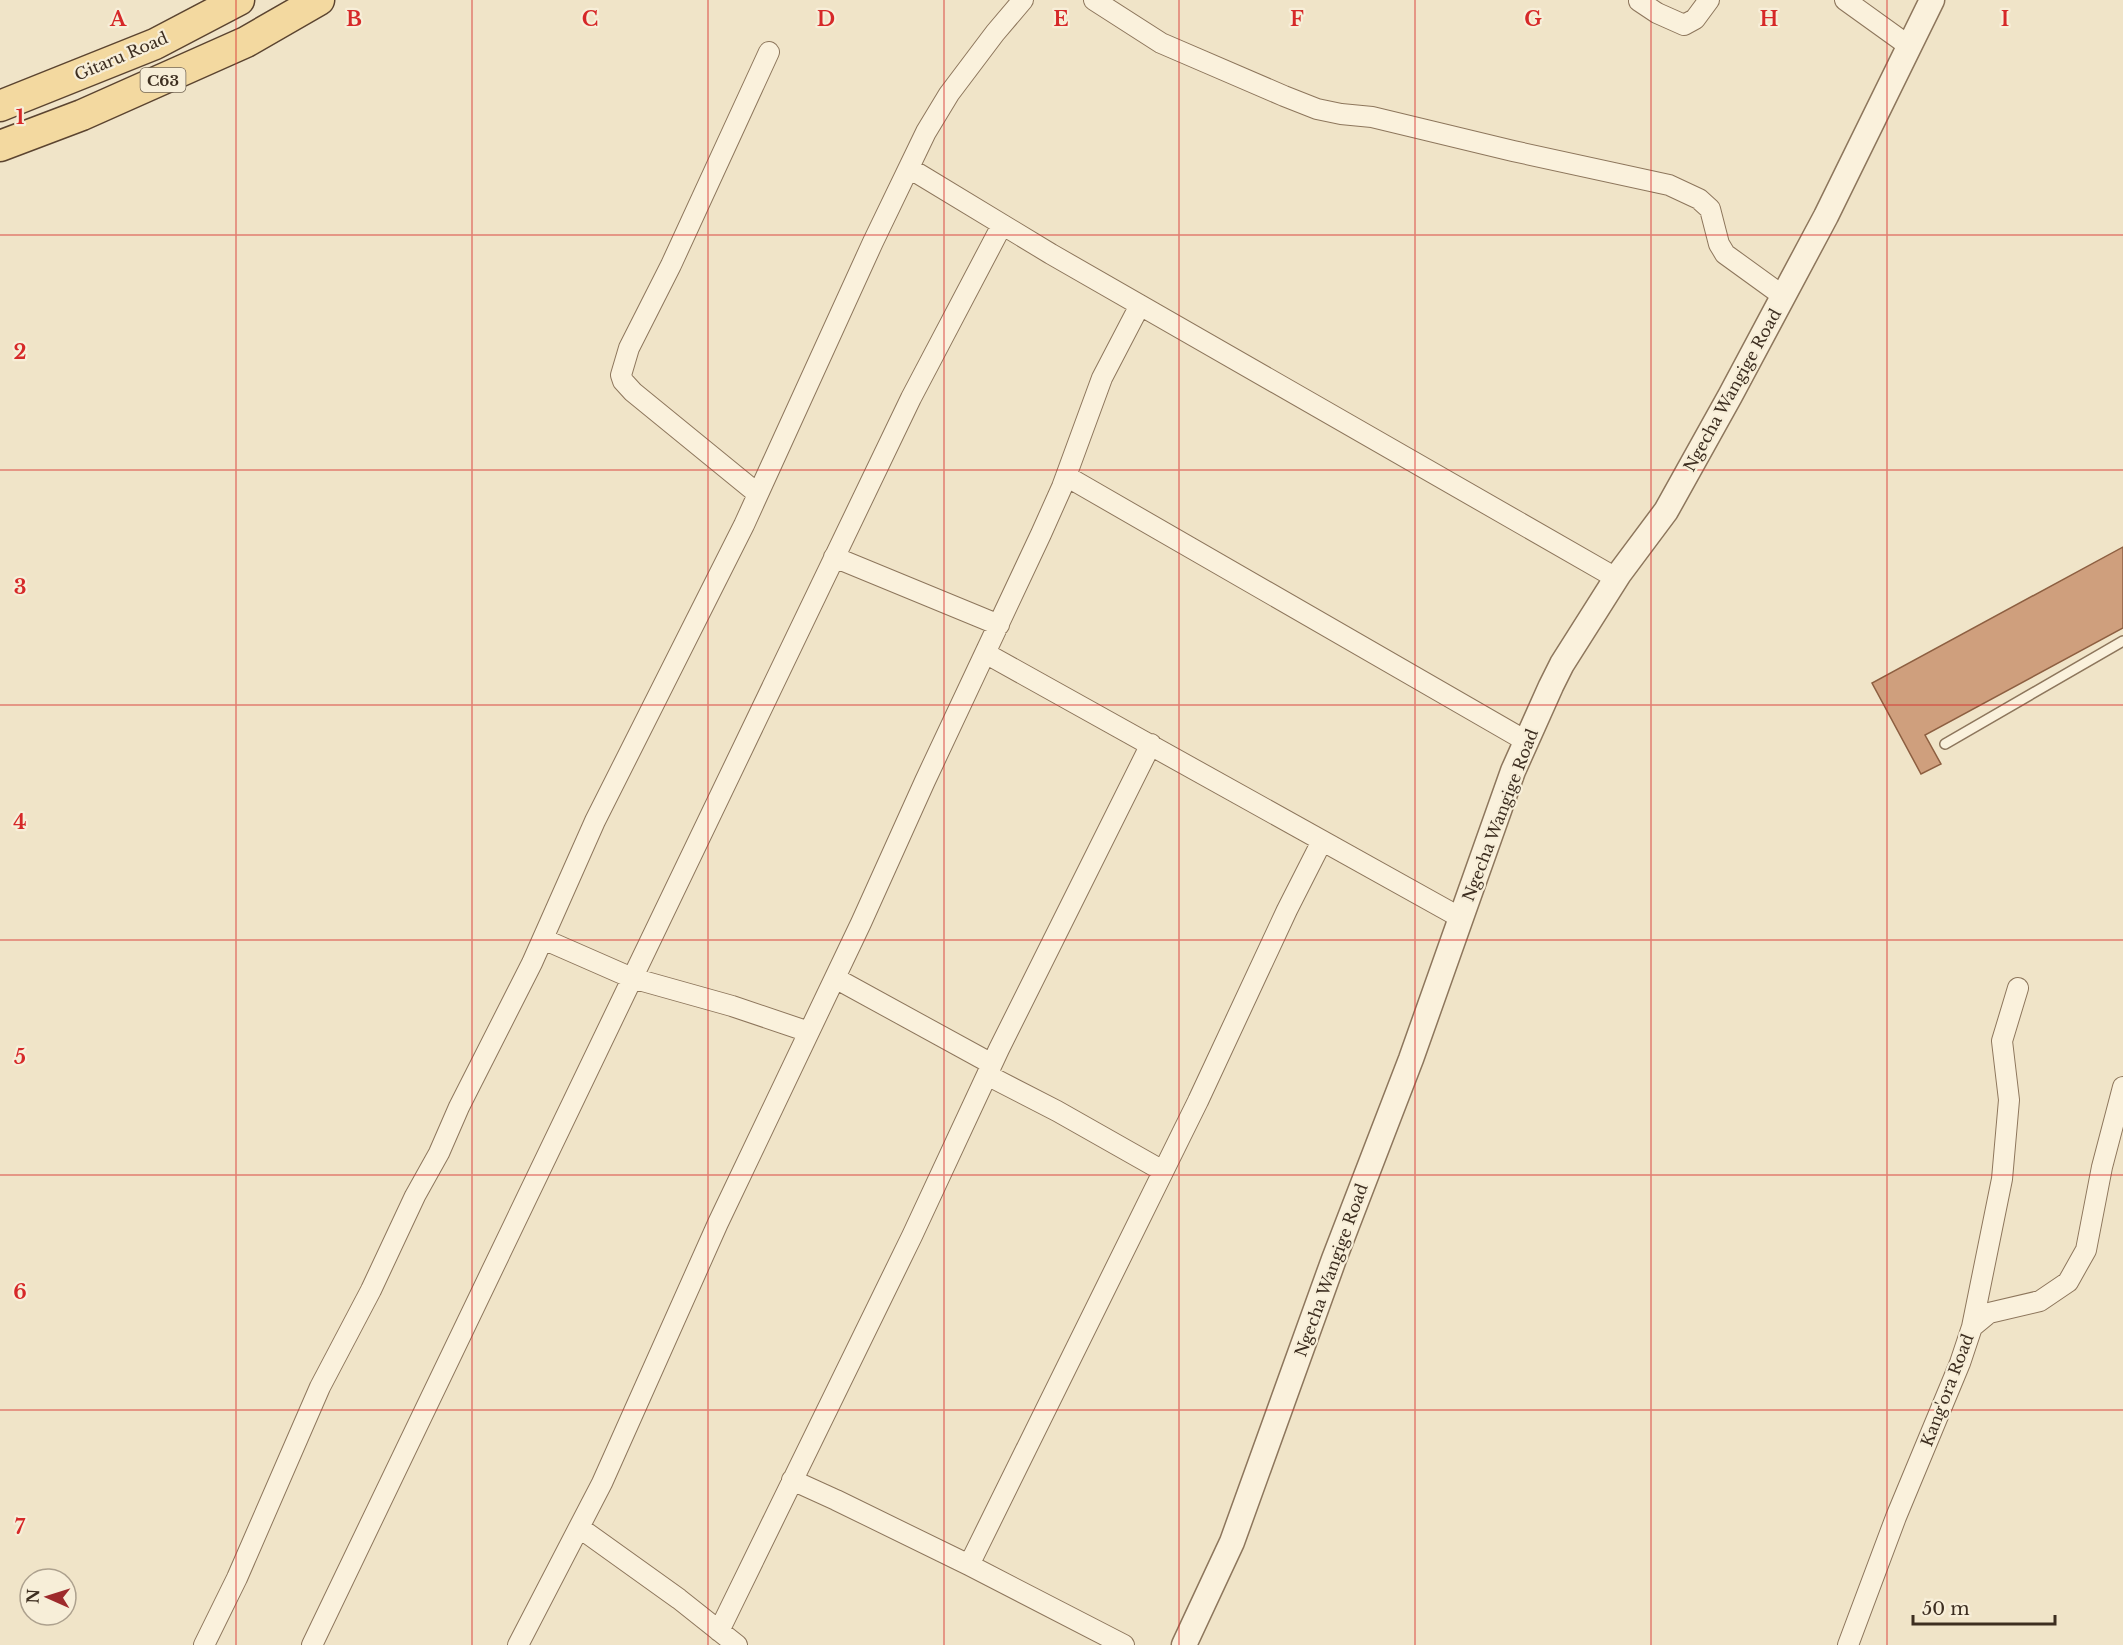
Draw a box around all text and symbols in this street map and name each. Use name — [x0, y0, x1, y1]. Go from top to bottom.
text: A — [109, 7, 127, 31]
text: B — [346, 7, 362, 31]
text: C — [582, 7, 598, 31]
text: D — [817, 7, 835, 31]
text: E — [1053, 7, 1069, 31]
text: F — [1290, 7, 1304, 31]
text: G — [1524, 7, 1542, 31]
text: H — [1760, 7, 1779, 31]
text: I — [2001, 7, 2009, 31]
street label: Gitaru Road — [71, 27, 171, 85]
road number: C63 — [140, 68, 186, 92]
text: 1 — [16, 105, 25, 129]
street label: Ngecha Wangige Road — [1679, 305, 1785, 475]
text: 2 — [13, 340, 27, 364]
text: 3 — [14, 575, 26, 599]
street label: Ngecha Wangige Road — [1458, 726, 1542, 904]
text: 4 — [13, 810, 27, 834]
text: 5 — [14, 1045, 26, 1069]
street label: Ngecha Wangige Road — [1290, 1180, 1372, 1359]
text: 6 — [13, 1280, 27, 1304]
street label: Kang'ora Road — [1916, 1331, 1978, 1449]
text: 7 — [15, 1515, 26, 1539]
north arrow — [18, 1567, 78, 1627]
text: N — [23, 1588, 43, 1604]
scale bar — [1913, 1588, 2056, 1626]
text: 50 m — [1922, 1598, 1970, 1620]

